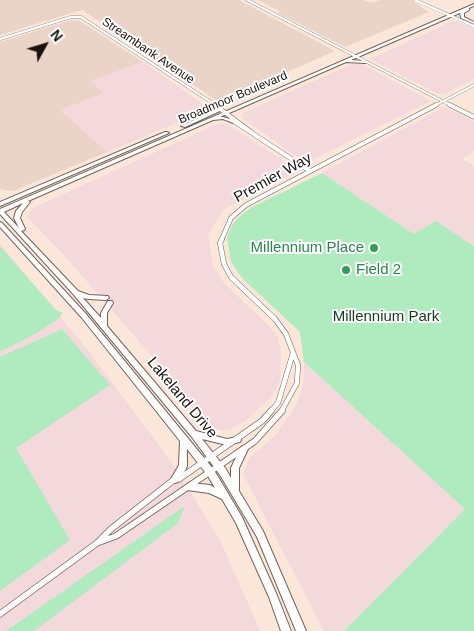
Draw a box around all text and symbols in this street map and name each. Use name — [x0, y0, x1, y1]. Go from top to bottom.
street label: Streambank Avenue — [99, 15, 197, 87]
north arrow — [20, 20, 70, 70]
text: N — [47, 27, 66, 45]
street label: Broadmoor Boulevard — [176, 69, 290, 127]
street label: Premier Way — [231, 149, 315, 207]
place label: Millennium Place — [251, 239, 364, 257]
marker: Millennium Place — [368, 242, 380, 254]
place label: Field 2 — [356, 261, 401, 279]
marker: Field 2 — [340, 264, 352, 276]
park label: Millennium Park — [333, 308, 439, 326]
street label: Lakeland Drive — [143, 354, 221, 442]

